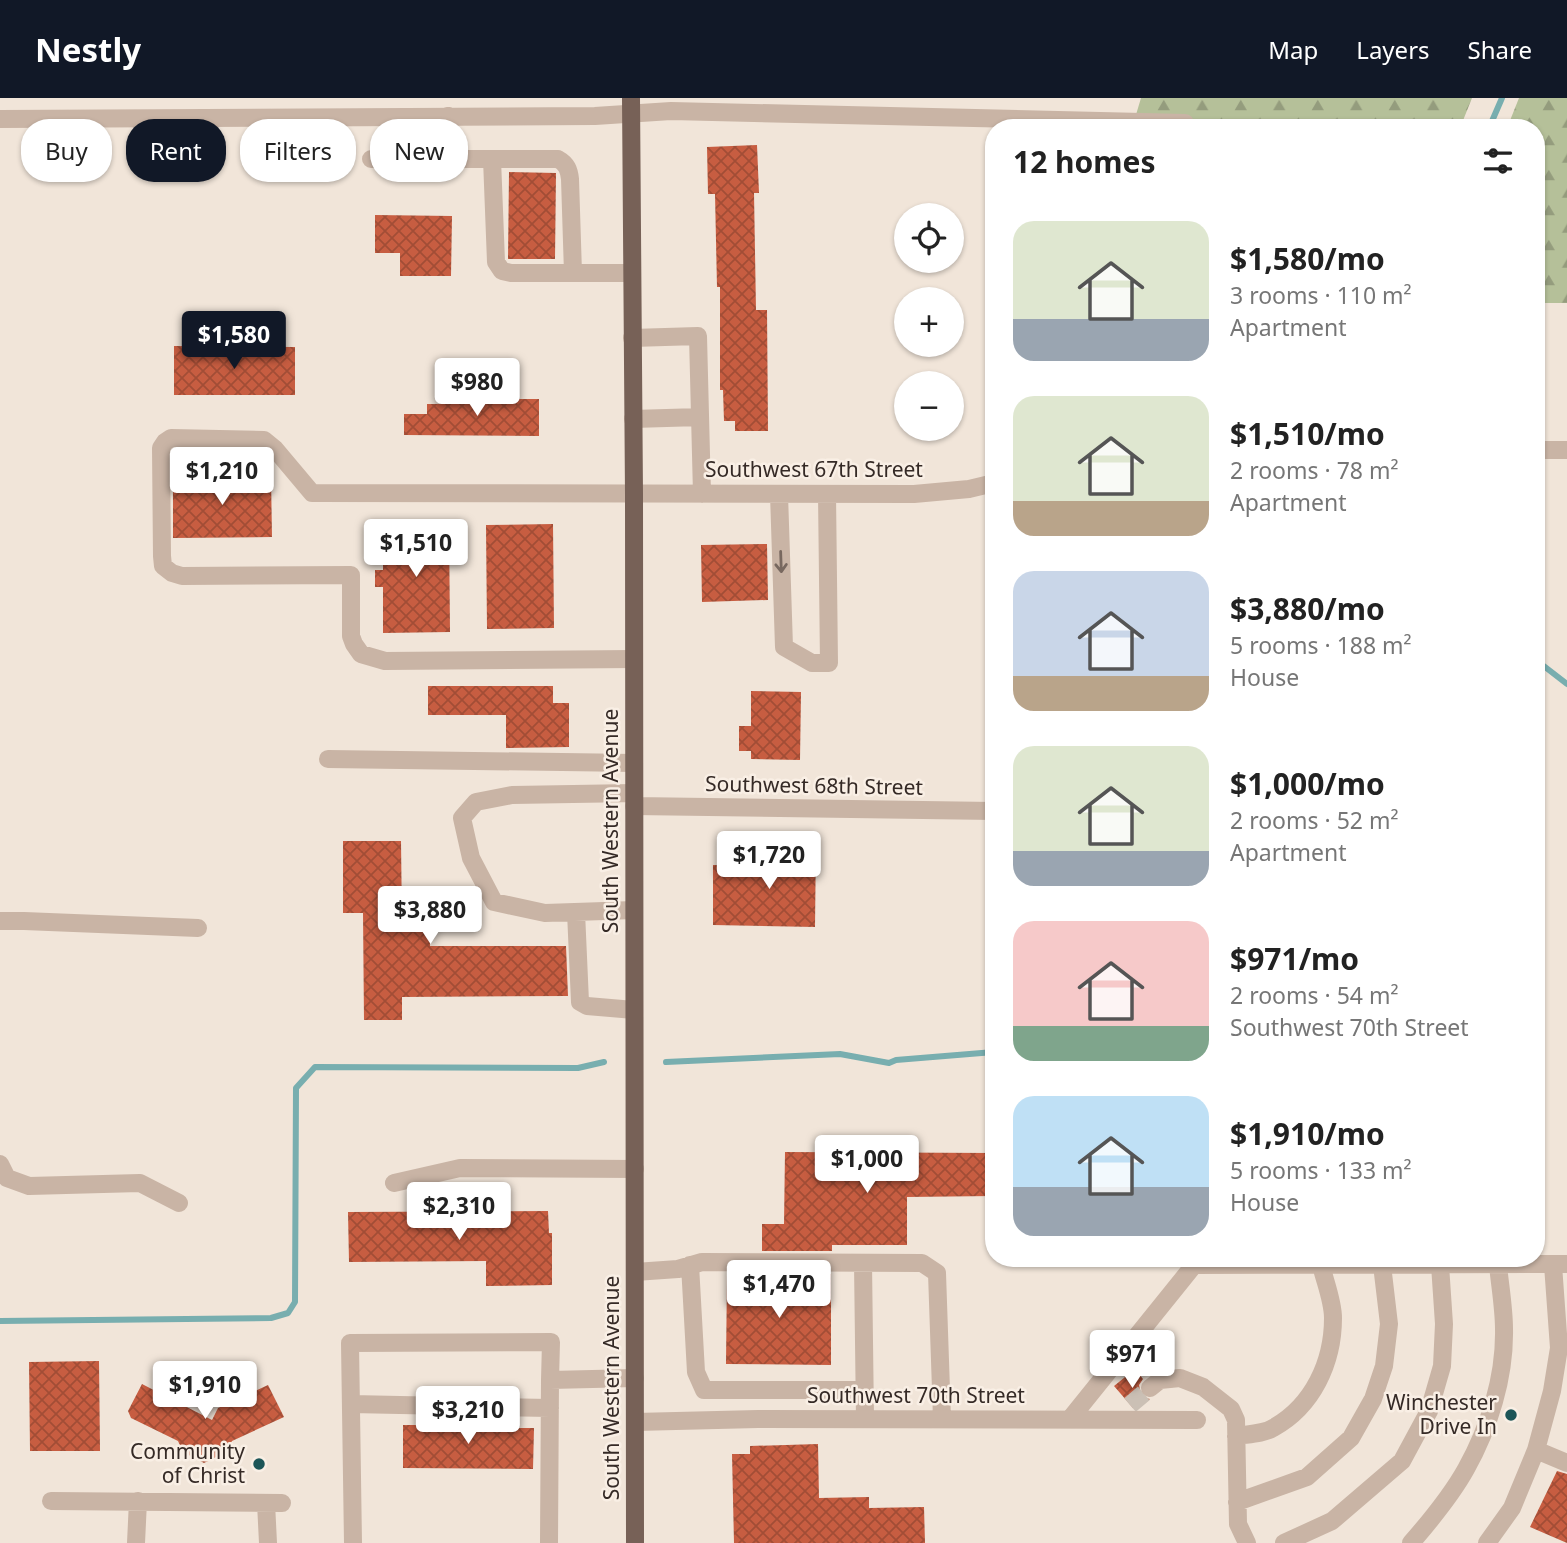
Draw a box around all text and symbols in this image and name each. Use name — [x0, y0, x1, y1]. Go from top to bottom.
text: Nestly — [35, 27, 141, 72]
text: Map — [1268, 33, 1318, 66]
text: Layers — [1356, 33, 1430, 66]
text: Share — [1468, 33, 1532, 66]
chip: Buy — [21, 119, 112, 182]
chip: Rent — [126, 119, 226, 182]
chip: Filters — [240, 119, 356, 182]
chip: New — [370, 119, 468, 182]
text: 12 homes — [1013, 141, 1156, 182]
icon: filters — [1479, 142, 1517, 180]
map controls — [894, 203, 964, 441]
button: locate — [894, 203, 964, 273]
text: $1,580/mo — [1230, 238, 1385, 279]
icon: home — [1069, 249, 1153, 333]
text: 3 rooms · 110 m² — [1230, 279, 1412, 311]
button: + — [894, 287, 964, 357]
text: Apartment — [1230, 311, 1347, 343]
pin: $1,580 — [177, 312, 291, 371]
text: $1,580 — [198, 318, 270, 350]
pin: $980 — [436, 358, 518, 418]
text: $980 — [451, 365, 503, 397]
button: − — [894, 371, 964, 441]
text: $1,510/mo — [1230, 413, 1385, 454]
icon: home — [1069, 424, 1153, 508]
pin: $1,210 — [165, 448, 279, 507]
text: $1,210 — [186, 454, 258, 486]
text: 2 rooms · 78 m² — [1230, 454, 1399, 486]
street label: Southwest 67th Street — [705, 455, 923, 483]
text: Apartment — [1230, 486, 1347, 518]
pin: $1,510 — [359, 519, 473, 579]
text: $1,510 — [380, 526, 452, 558]
one-way arrow — [775, 550, 788, 573]
text: $3,880/mo — [1230, 588, 1385, 629]
icon: home — [1069, 599, 1153, 683]
text: 5 rooms · 188 m² — [1230, 629, 1412, 661]
text: House — [1230, 661, 1299, 693]
street label: South Western Avenue — [596, 709, 624, 933]
text: $1,000/mo — [1230, 763, 1385, 804]
street label: Southwest 68th Street — [705, 769, 924, 801]
icon: home — [1069, 774, 1153, 858]
text: 2 rooms · 52 m² — [1230, 804, 1399, 836]
pin: $1,720 — [712, 832, 826, 891]
text: Apartment — [1230, 836, 1347, 868]
text: $1,720 — [733, 838, 805, 870]
pin: $3,880 — [373, 886, 487, 946]
text: $3,880 — [394, 893, 466, 925]
text: $971/mo — [1230, 938, 1359, 979]
icon: home — [1069, 949, 1153, 1033]
text: 2 rooms · 54 m² — [1230, 979, 1399, 1011]
text: Southwest 70th Street — [1230, 1011, 1469, 1043]
text: $1,910/mo — [1230, 1113, 1385, 1154]
icon: home — [1069, 1124, 1153, 1208]
pin: $1,000 — [810, 1136, 924, 1195]
text: $1,000 — [831, 1142, 903, 1174]
text: 5 rooms · 133 m² — [1230, 1154, 1412, 1186]
pin: $2,310 — [402, 1182, 516, 1242]
text: House — [1230, 1186, 1299, 1218]
text: $2,310 — [423, 1189, 495, 1221]
pin: $1,470 — [722, 1260, 836, 1320]
text: $1,470 — [743, 1267, 815, 1299]
street label: South Western Avenue — [597, 1276, 625, 1500]
pin: $971 — [1091, 1330, 1173, 1390]
text: $971 — [1106, 1337, 1158, 1369]
pin: $1,910 — [148, 1362, 262, 1421]
text: $1,910 — [169, 1368, 241, 1400]
street label: Southwest 70th Street — [807, 1381, 1025, 1409]
pin: $3,210 — [411, 1386, 525, 1446]
place label: Winchester Drive In — [1386, 1388, 1497, 1440]
text: $3,210 — [432, 1393, 504, 1425]
marker: Winchester Drive In — [1503, 1407, 1519, 1423]
place label: Community of Christ — [130, 1437, 245, 1489]
marker: Community of Christ — [251, 1456, 267, 1472]

